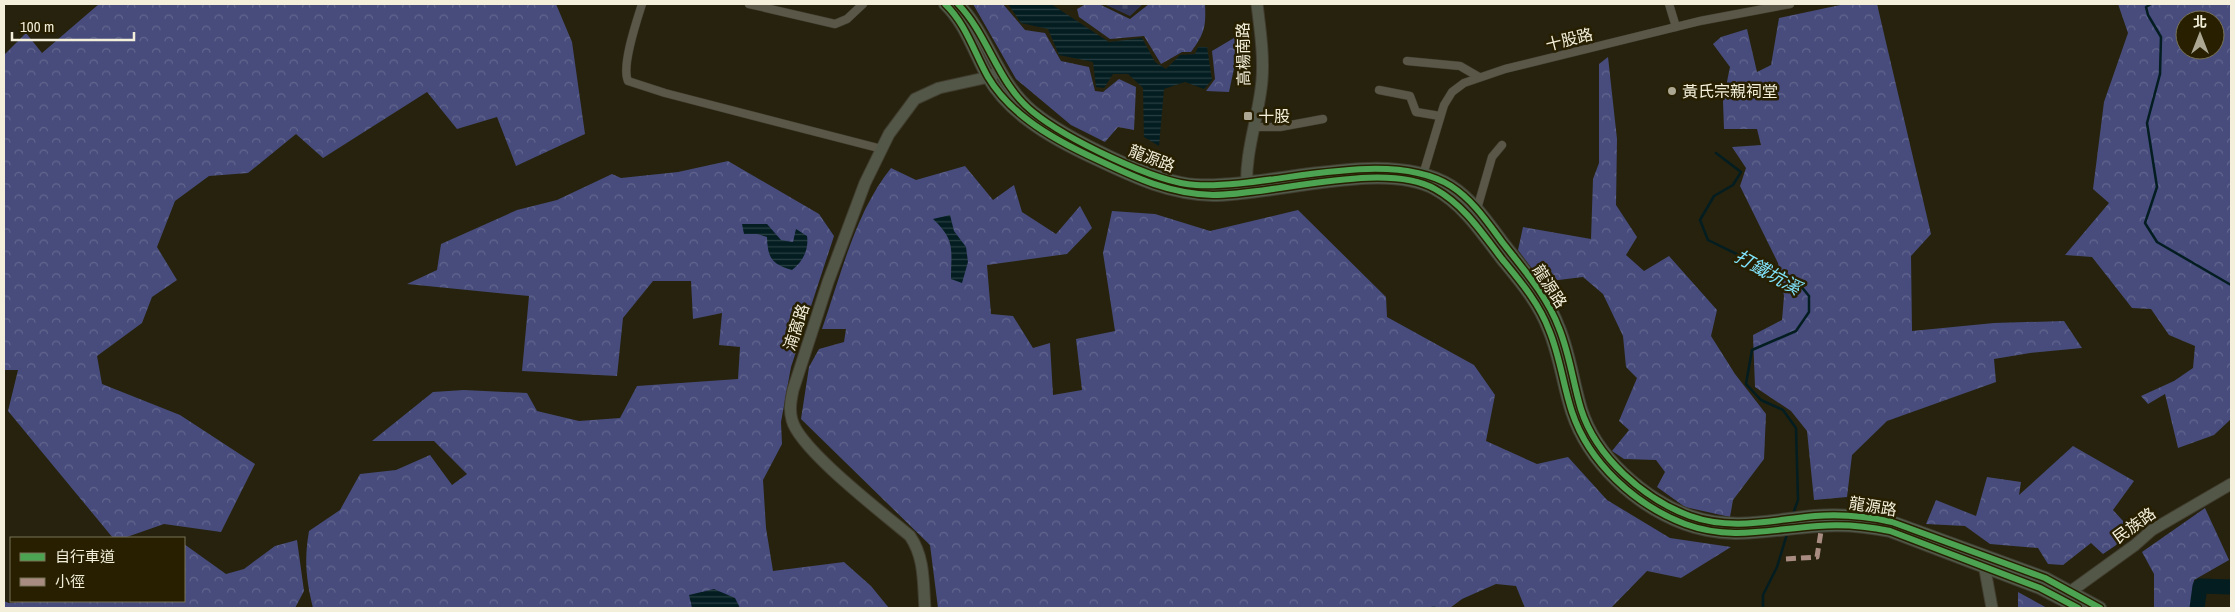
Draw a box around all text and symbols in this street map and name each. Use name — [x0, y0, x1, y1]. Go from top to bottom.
scale bar — [12, 10, 135, 42]
north arrow — [2175, 10, 2225, 60]
text: 北 — [2193, 13, 2207, 31]
text: 100 m — [20, 16, 54, 37]
street label: 高楊南路 — [1231, 22, 1255, 86]
street label: 十股路 — [1543, 23, 1595, 55]
place label: 黃氏宗親祠堂 — [1682, 80, 1778, 102]
marker: 黃氏宗親祠堂 — [1666, 85, 1678, 97]
place label: 十股 — [1258, 105, 1290, 127]
marker: 十股 — [1242, 110, 1254, 122]
street label: 龍源路 — [1126, 139, 1178, 177]
water label: 打鐵坑溪 — [1730, 244, 1808, 302]
street label: 龍源路 — [1528, 260, 1572, 312]
street label: 湳窩路 — [778, 301, 814, 353]
street label: 龍源路 — [1848, 491, 1898, 521]
street label: 民族路 — [2108, 502, 2160, 548]
legend — [10, 537, 185, 602]
text: 自行車道 — [55, 546, 115, 567]
text: 小徑 — [55, 571, 85, 592]

